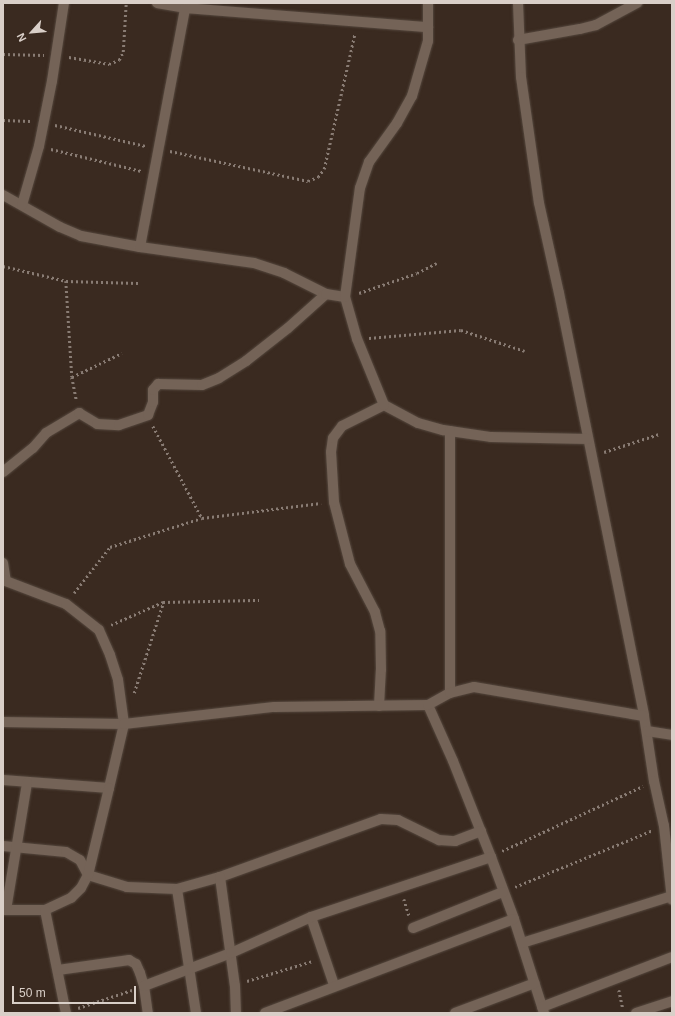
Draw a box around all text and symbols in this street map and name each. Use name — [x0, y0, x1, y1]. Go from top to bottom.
north arrow — [12, 12, 52, 52]
text: N — [14, 31, 28, 44]
scale bar — [14, 978, 138, 1004]
text: 50 m — [19, 986, 46, 1000]

